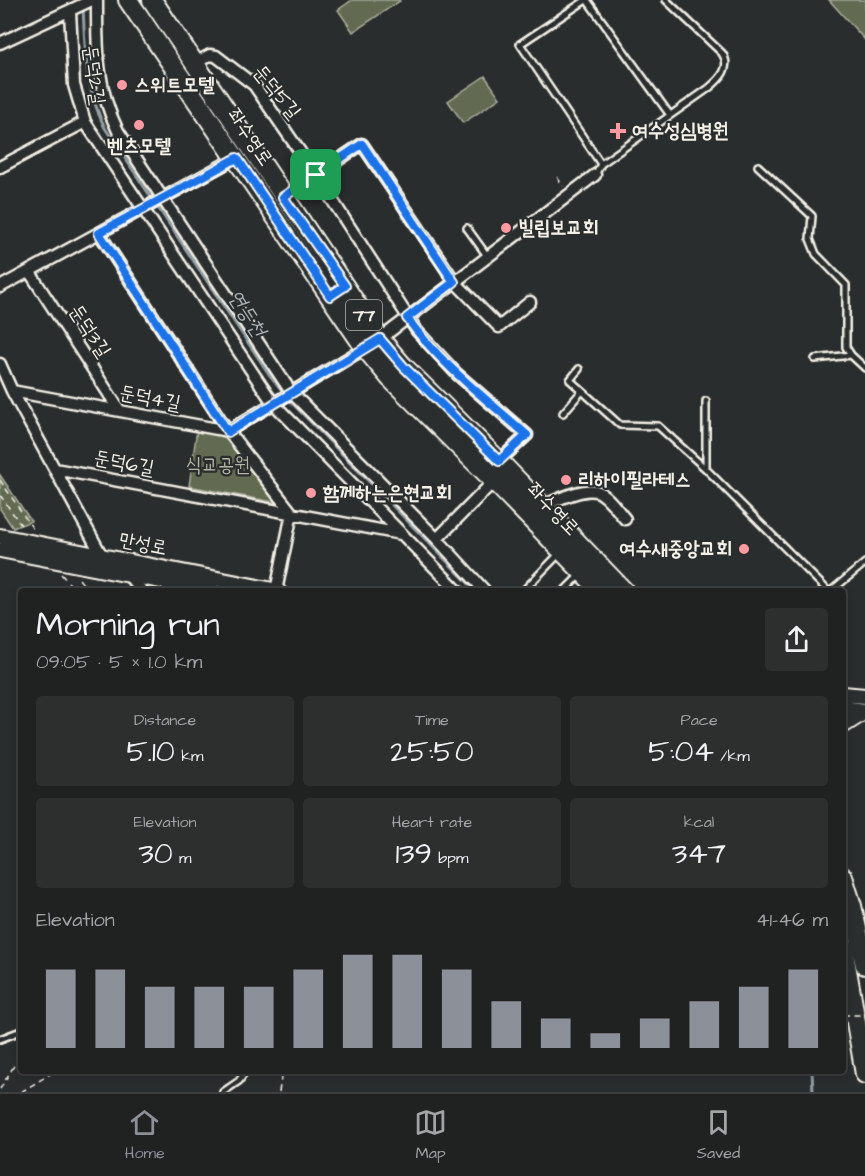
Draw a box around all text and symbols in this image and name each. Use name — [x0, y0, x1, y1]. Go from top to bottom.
street label: 둔덕2길 — [76, 43, 112, 107]
street label: 둔덕5길 — [246, 59, 308, 125]
place label: 스위트모텔 — [134, 71, 214, 99]
marker: 스위트모텔 — [115, 78, 129, 92]
street label: 좌수영로 — [220, 102, 280, 172]
place label: 여수성심병원 — [632, 117, 729, 145]
marker: 벤츠모텔 — [132, 118, 146, 132]
marker: 여수성심병원 — [609, 122, 627, 140]
place label: 벤츠모텔 — [107, 132, 171, 160]
pin — [290, 149, 341, 200]
icon: arrive — [299, 158, 332, 191]
place label: 빌립보교회 — [518, 214, 598, 242]
marker: 빌립보교회 — [499, 221, 513, 235]
water label: 연등천 — [221, 284, 274, 344]
street label: 둔덕3길 — [62, 299, 118, 363]
road number: 77 — [346, 300, 382, 330]
street label: 둔덕4길 — [117, 378, 183, 418]
street label: 둔덕6길 — [91, 443, 157, 483]
park label: 식교공원 — [186, 451, 250, 479]
place label: 리하이필라테스 — [578, 466, 691, 494]
marker: 리하이필라테스 — [559, 473, 573, 487]
street label: 좌수영로 — [521, 476, 585, 542]
place label: 함께하는은현교회 — [322, 479, 452, 507]
marker: 함께하는은현교회 — [304, 486, 318, 500]
street label: 만성로 — [117, 526, 169, 562]
place label: 여수새중앙교회 — [619, 535, 732, 563]
marker: 여수새중앙교회 — [737, 542, 751, 556]
text: Morning run — [36, 602, 220, 648]
button: share — [765, 608, 828, 671]
text: 09:05 · 5 × 1.0 km — [36, 648, 202, 676]
text: Distance — [134, 709, 196, 731]
text: Time — [415, 709, 449, 731]
text: Pace — [680, 709, 718, 731]
text: 5.10 — [127, 731, 175, 773]
text: 25:50 — [390, 731, 474, 773]
text: 5:04 — [648, 731, 714, 773]
text: km — [175, 745, 203, 767]
text: /km — [714, 745, 750, 767]
text: Elevation — [134, 811, 196, 833]
text: Heart rate — [392, 811, 472, 833]
text: kcal — [684, 811, 714, 833]
text: 30 — [138, 833, 173, 875]
text: 139 — [396, 833, 432, 875]
text: 347 — [672, 833, 726, 875]
text: m — [173, 847, 192, 869]
text: bpm — [432, 847, 468, 869]
text: Elevation — [36, 906, 115, 934]
text: 41–46 m — [756, 906, 828, 934]
tab: Home — [125, 1106, 165, 1164]
tab: Map — [414, 1106, 447, 1164]
tab: Saved — [697, 1106, 740, 1164]

